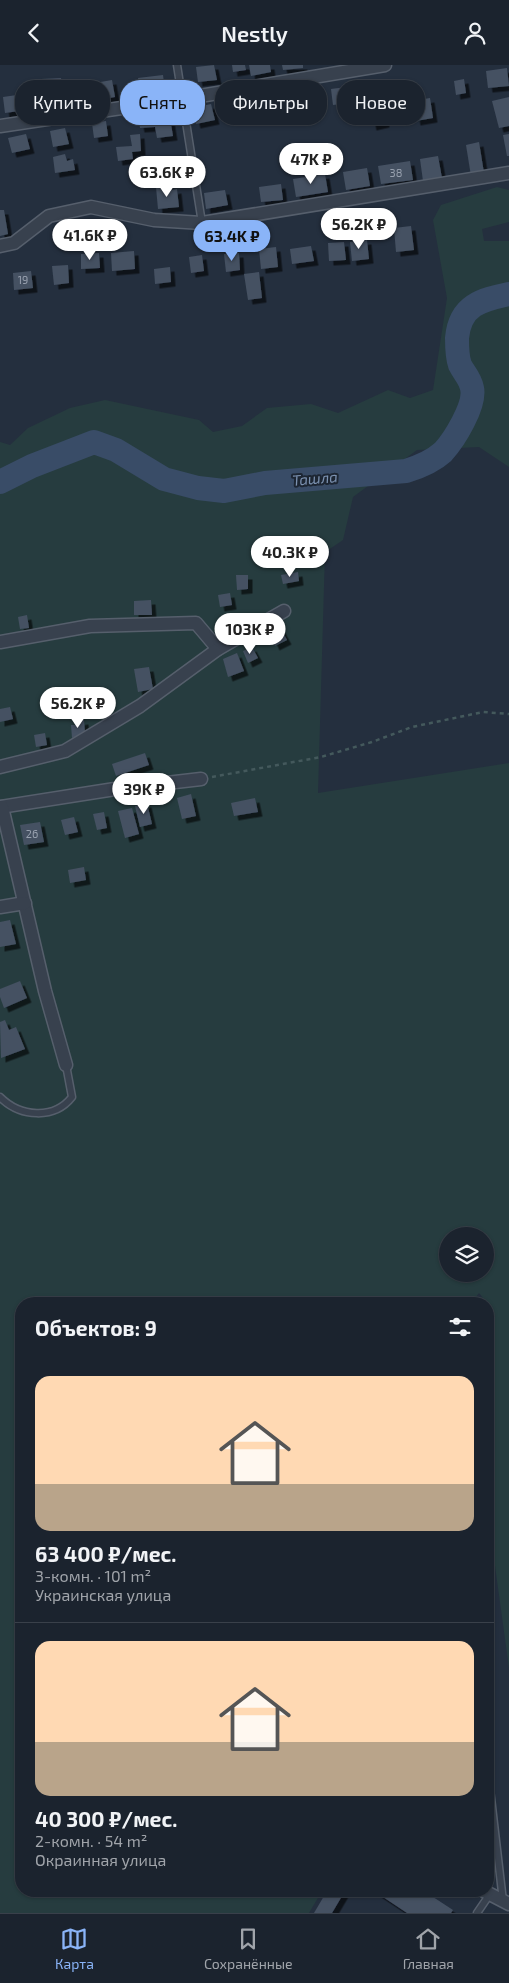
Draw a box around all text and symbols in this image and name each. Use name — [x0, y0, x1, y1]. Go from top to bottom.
icon: back — [20, 19, 48, 47]
icon: person — [461, 19, 489, 47]
text: Nestly — [221, 20, 288, 46]
chip: Купить — [15, 80, 110, 125]
chip: Снять — [120, 80, 205, 125]
chip: Фильтры — [215, 80, 327, 125]
chip: Новое — [337, 80, 425, 125]
pin: 47K ₽ — [276, 143, 346, 185]
text: 47K ₽ — [290, 149, 332, 168]
pin: 63.6K ₽ — [121, 155, 213, 198]
text: 63.6K ₽ — [140, 162, 194, 181]
house number: 38 — [390, 166, 402, 179]
pin: 56.2K ₽ — [313, 207, 405, 250]
text: 56.2K ₽ — [332, 214, 386, 233]
pin: 41.6K ₽ — [44, 219, 136, 261]
pin: 63.4K ₽ — [186, 219, 278, 262]
text: 41.6K ₽ — [63, 225, 117, 244]
text: 63.4K ₽ — [204, 226, 260, 245]
house number: 19 — [18, 273, 28, 286]
water label: Ташла — [291, 467, 338, 489]
pin: 40.3K ₽ — [244, 535, 336, 578]
text: 40.3K ₽ — [262, 542, 318, 561]
pin: 103K ₽ — [209, 613, 291, 655]
text: 103K ₽ — [226, 619, 274, 638]
pin: 56.2K ₽ — [32, 687, 124, 729]
text: 56.2K ₽ — [51, 693, 105, 712]
pin: 39K ₽ — [109, 773, 179, 815]
text: 39K ₽ — [123, 779, 165, 798]
house number: 26 — [26, 827, 38, 840]
map controls — [439, 1227, 494, 1282]
button: layers — [439, 1227, 494, 1282]
icon: filters — [446, 1313, 474, 1341]
text: Объектов: 9 — [35, 1315, 157, 1340]
icon: home — [210, 1408, 300, 1498]
text: 63 400 ₽/мес. — [35, 1541, 176, 1566]
text: 3-комн. · 101 m² — [35, 1566, 151, 1585]
text: Украинская улица — [35, 1585, 171, 1604]
icon: home — [210, 1674, 300, 1764]
text: 40 300 ₽/мес. — [35, 1806, 177, 1831]
text: 2-комн. · 54 m² — [35, 1831, 147, 1850]
text: Окраинная улица — [35, 1850, 166, 1869]
tab: Карта — [55, 1925, 94, 1972]
tab: Сохранённые — [204, 1925, 293, 1972]
tab: Главная — [403, 1925, 454, 1972]

